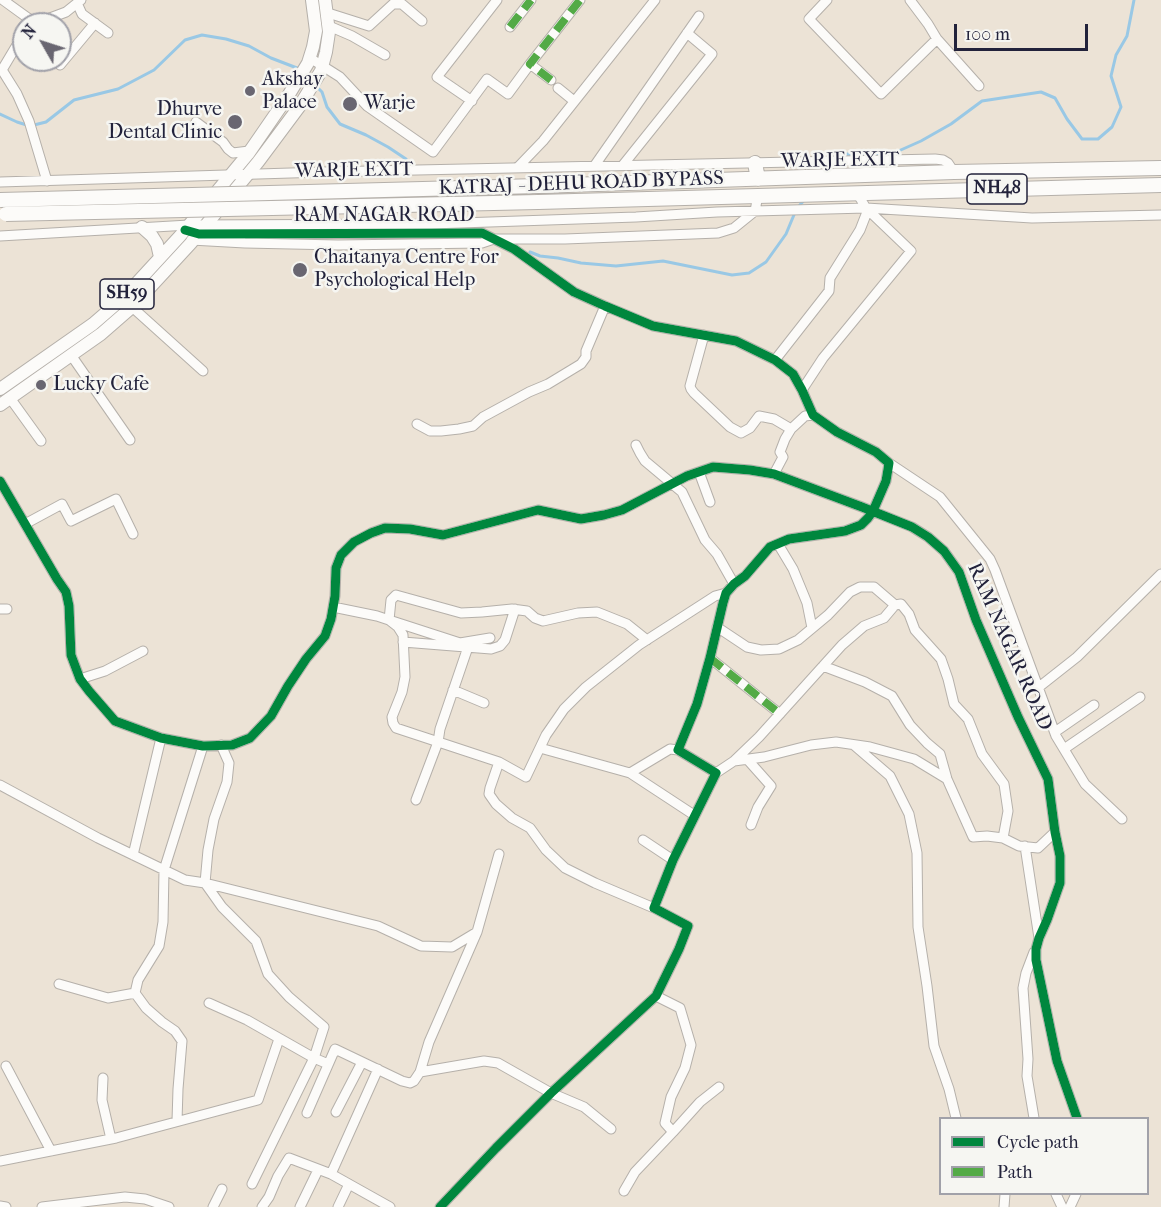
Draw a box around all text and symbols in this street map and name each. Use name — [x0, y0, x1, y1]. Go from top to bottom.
north arrow — [12, 12, 72, 72]
scale bar — [957, 12, 1090, 50]
text: N — [18, 21, 40, 42]
text: 100 m — [965, 24, 1010, 45]
place label: Akshay Palace — [262, 68, 323, 115]
marker: Akshay Palace — [243, 84, 257, 98]
place label: Warje — [364, 92, 415, 116]
marker: Warje — [341, 95, 359, 113]
place label: Dhurve Dental Clinic — [108, 98, 222, 145]
marker: Dhurve Dental Clinic — [226, 113, 244, 131]
street label: WARJE EXIT — [781, 148, 899, 174]
street label: WARJE EXIT — [295, 158, 413, 184]
street label: KATRAJ - DEHU ROAD BYPASS — [438, 167, 724, 201]
road number: NH48 — [967, 174, 1027, 204]
street label: RAM NAGAR ROAD — [294, 204, 474, 228]
place label: Chaitanya Centre For Psychological Help — [314, 246, 499, 293]
marker: Chaitanya Centre For Psychological Help — [291, 261, 309, 279]
road number: SH59 — [100, 279, 154, 309]
place label: Lucky Cafe — [53, 373, 149, 397]
marker: Lucky Cafe — [34, 378, 48, 392]
street label: RAM NAGAR ROAD — [961, 559, 1057, 735]
legend — [939, 1117, 1149, 1195]
text: Cycle path — [997, 1132, 1078, 1153]
text: Path — [997, 1162, 1033, 1183]

